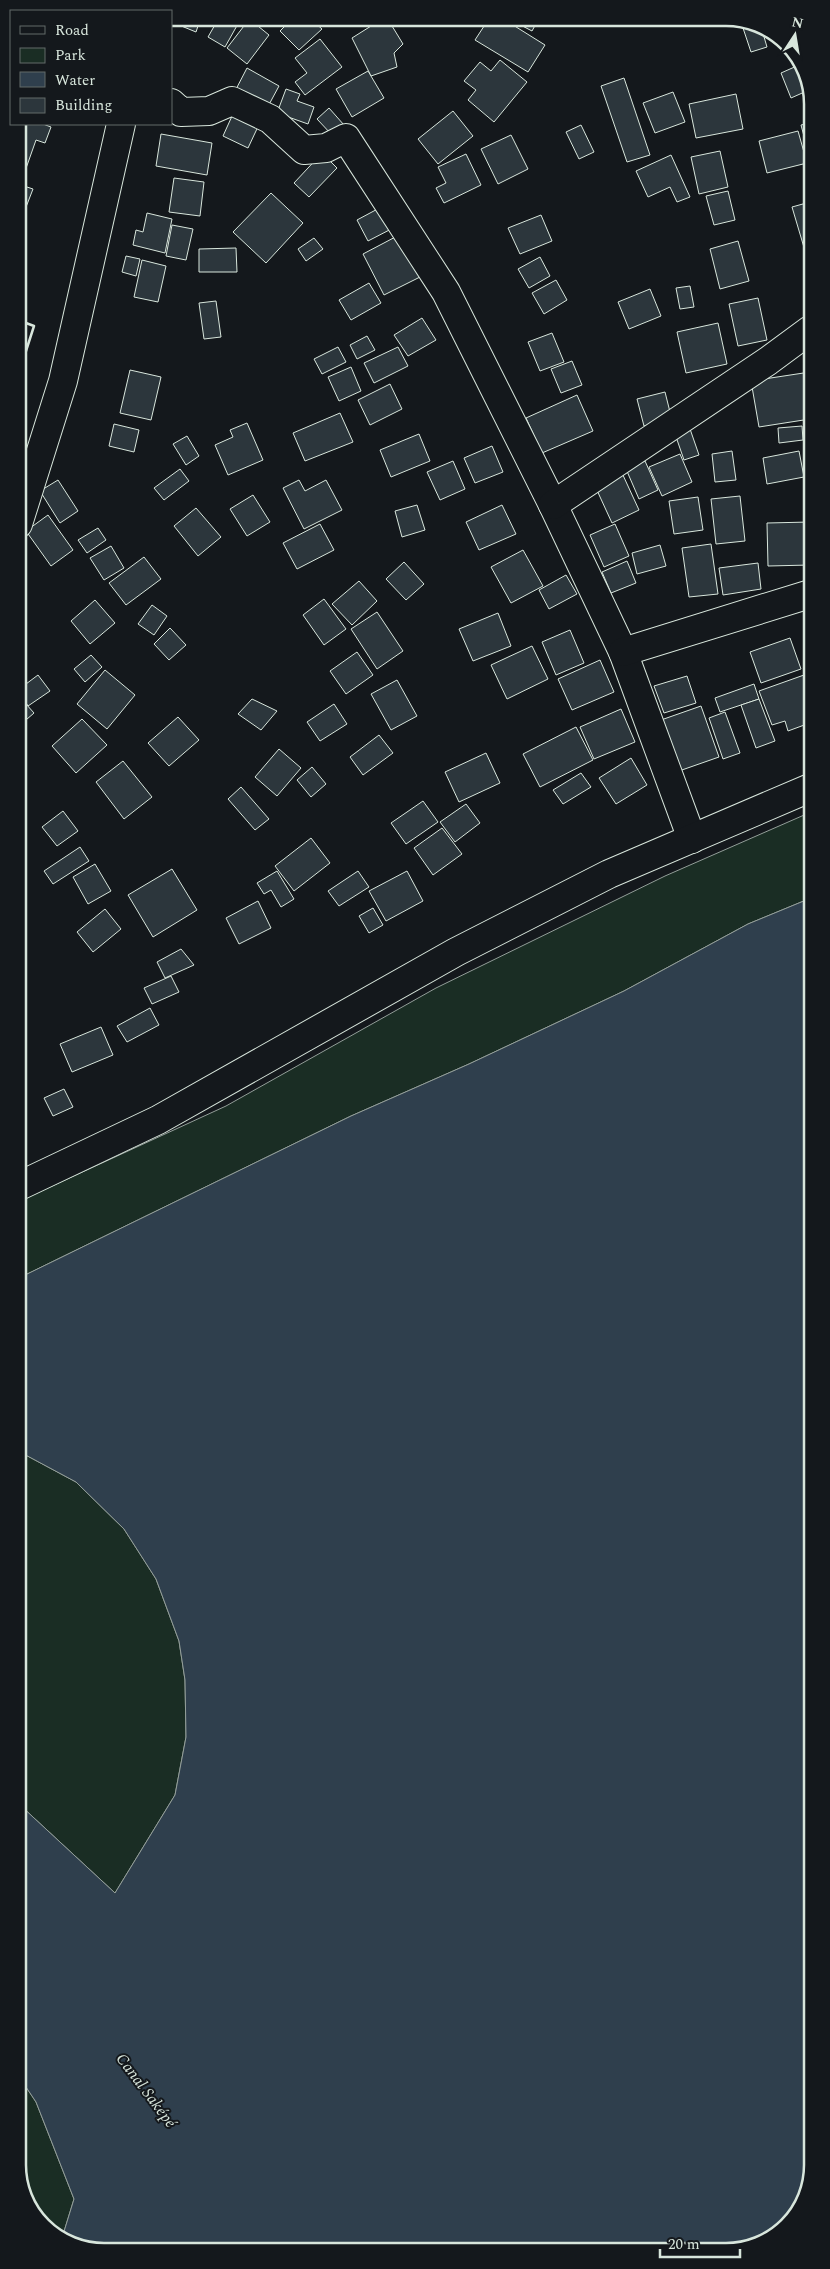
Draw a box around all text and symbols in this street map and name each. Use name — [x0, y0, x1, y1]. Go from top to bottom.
legend — [10, 10, 172, 125]
north arrow — [770, 10, 820, 60]
text: N — [790, 11, 805, 34]
text: Road — [55, 19, 89, 42]
text: Park — [55, 44, 86, 67]
text: Water — [55, 69, 95, 92]
text: Building — [55, 94, 112, 117]
water label: Canal Saképé — [110, 2048, 184, 2135]
scale bar — [660, 2226, 740, 2258]
text: 20 m — [668, 2233, 700, 2256]

